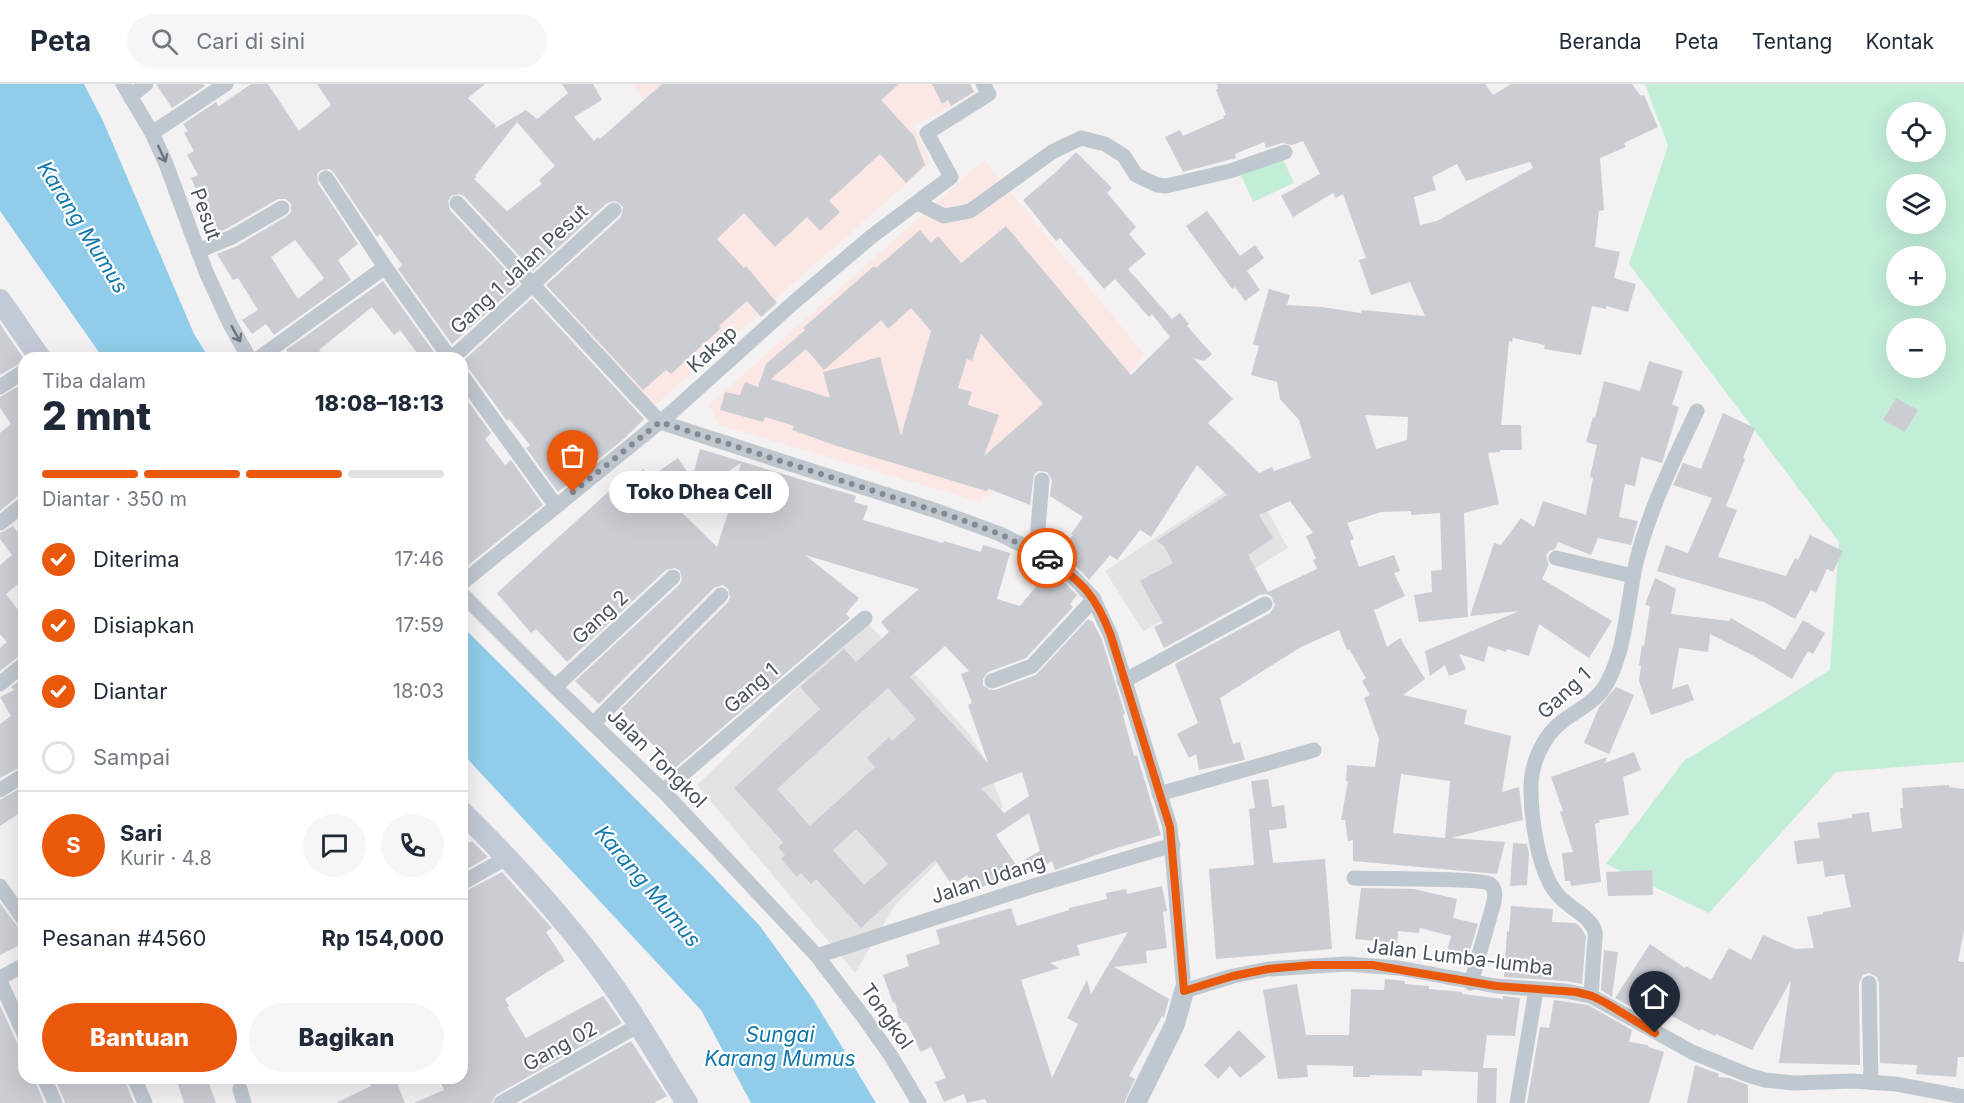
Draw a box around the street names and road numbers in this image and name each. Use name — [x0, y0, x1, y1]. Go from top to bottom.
street label: Pesut — [186, 185, 227, 244]
street label: Gang 1 Jalan Pesut — [445, 199, 593, 339]
street label: Kakap — [682, 320, 742, 378]
street label: Gang 2 — [567, 585, 633, 649]
street label: Gang 1 — [719, 658, 783, 718]
street label: Gang 1 — [1532, 662, 1596, 724]
street label: Jalan Tongkol — [602, 703, 712, 813]
street label: Jalan Udang — [928, 849, 1048, 909]
street label: Jalan Lumba-lumba — [1365, 934, 1555, 980]
street label: Tongkol — [856, 978, 918, 1054]
street label: Gang 02 — [519, 1016, 601, 1076]

